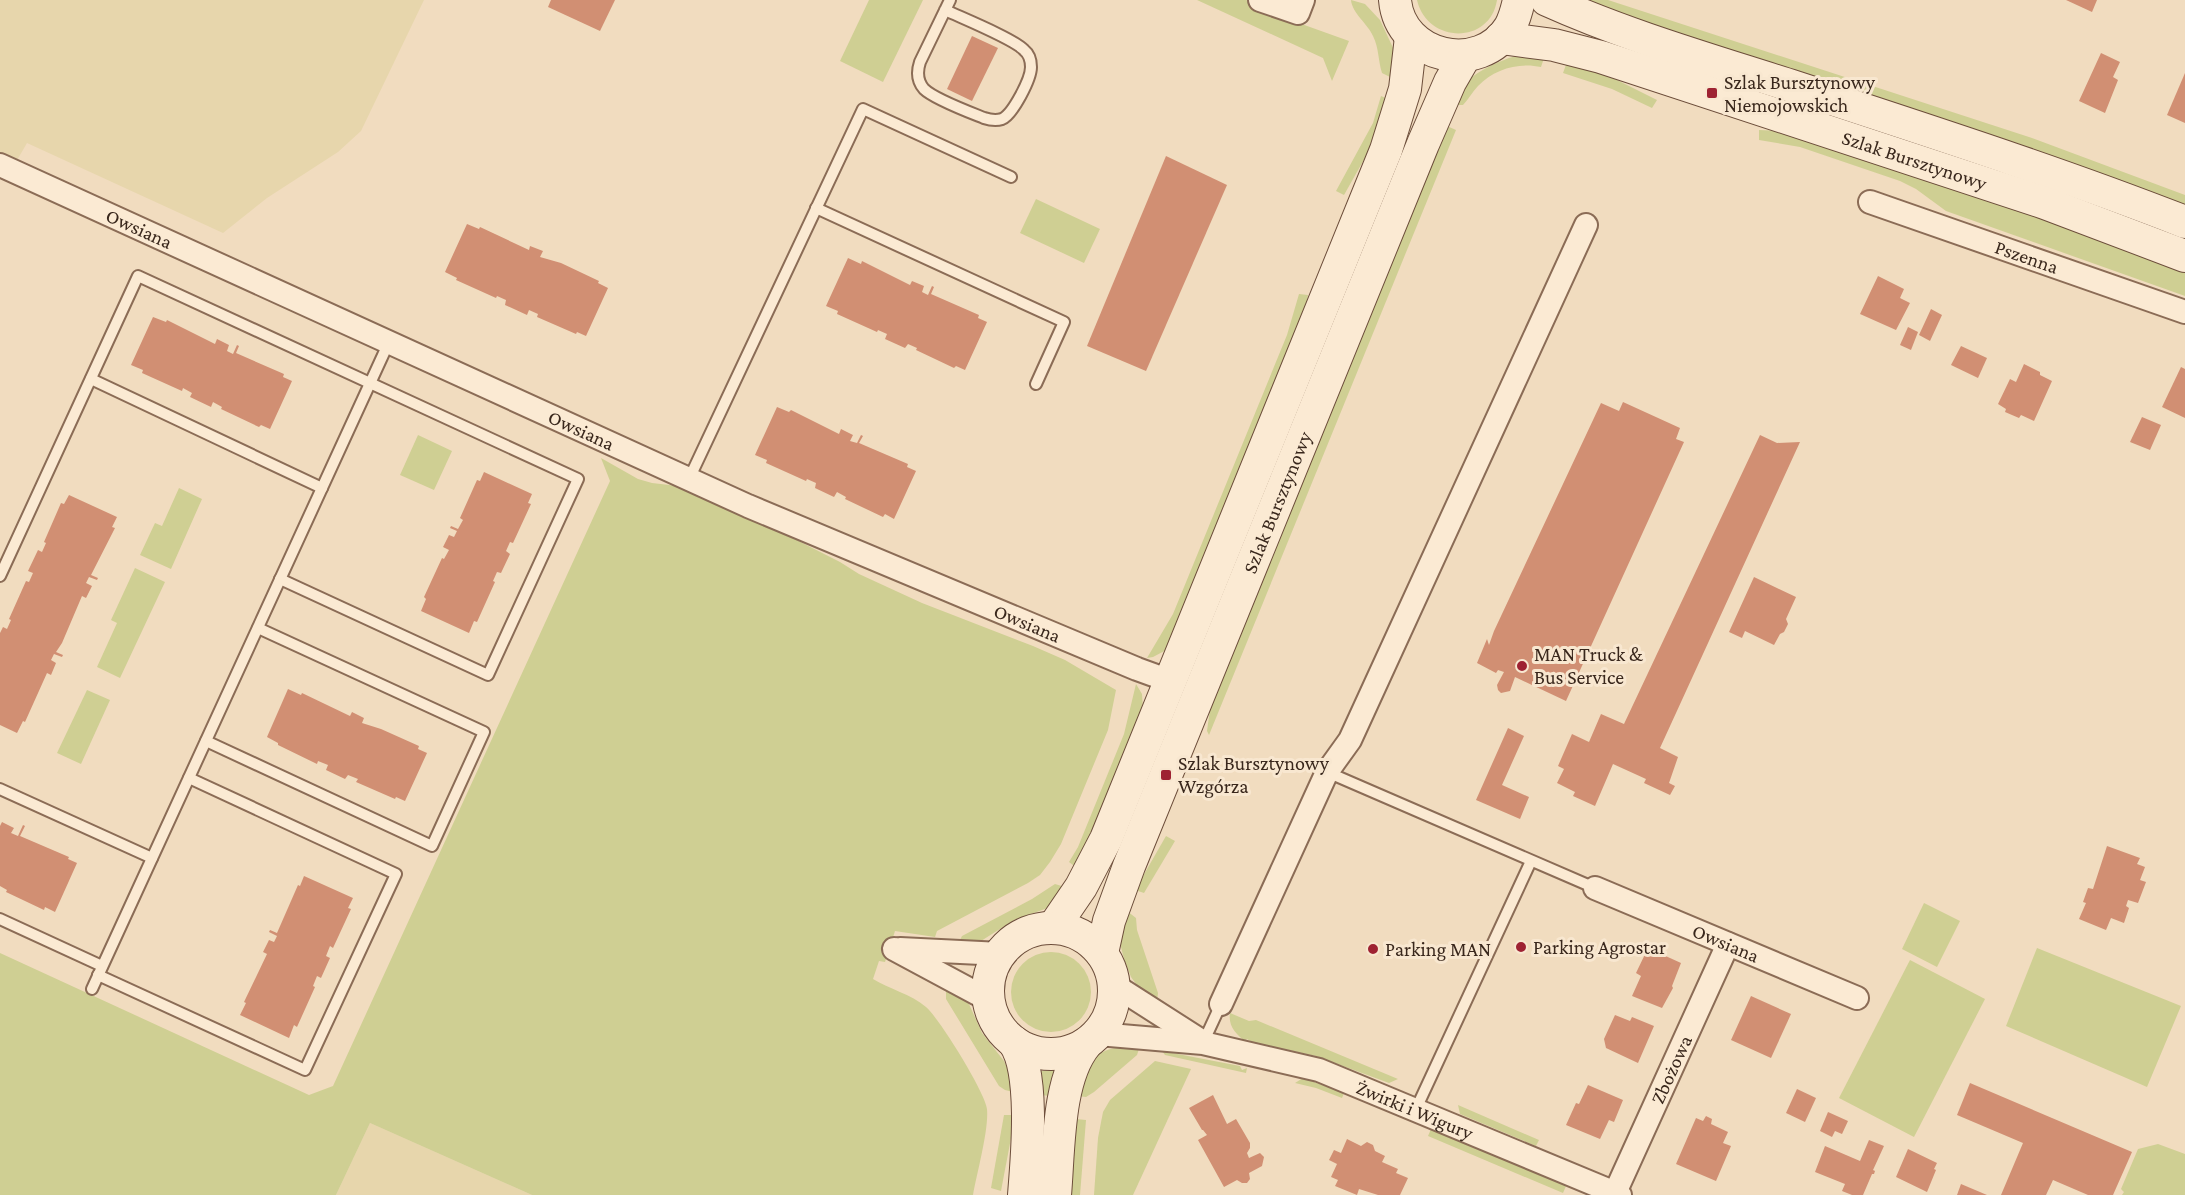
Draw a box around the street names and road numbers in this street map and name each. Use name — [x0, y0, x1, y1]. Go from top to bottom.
street label: Szlak Bursztynowy — [1839, 126, 1990, 195]
street label: Owsiana — [103, 204, 176, 253]
street label: Pszenna — [1992, 236, 2061, 278]
street label: Owsiana — [545, 405, 618, 455]
street label: Szlak Bursztynowy — [1238, 427, 1317, 576]
street label: Owsiana — [991, 599, 1064, 647]
street label: Owsiana — [1689, 919, 1763, 967]
street label: Zbożowa — [1646, 1032, 1696, 1107]
street label: Żwirki i Wigury — [1353, 1076, 1477, 1145]

